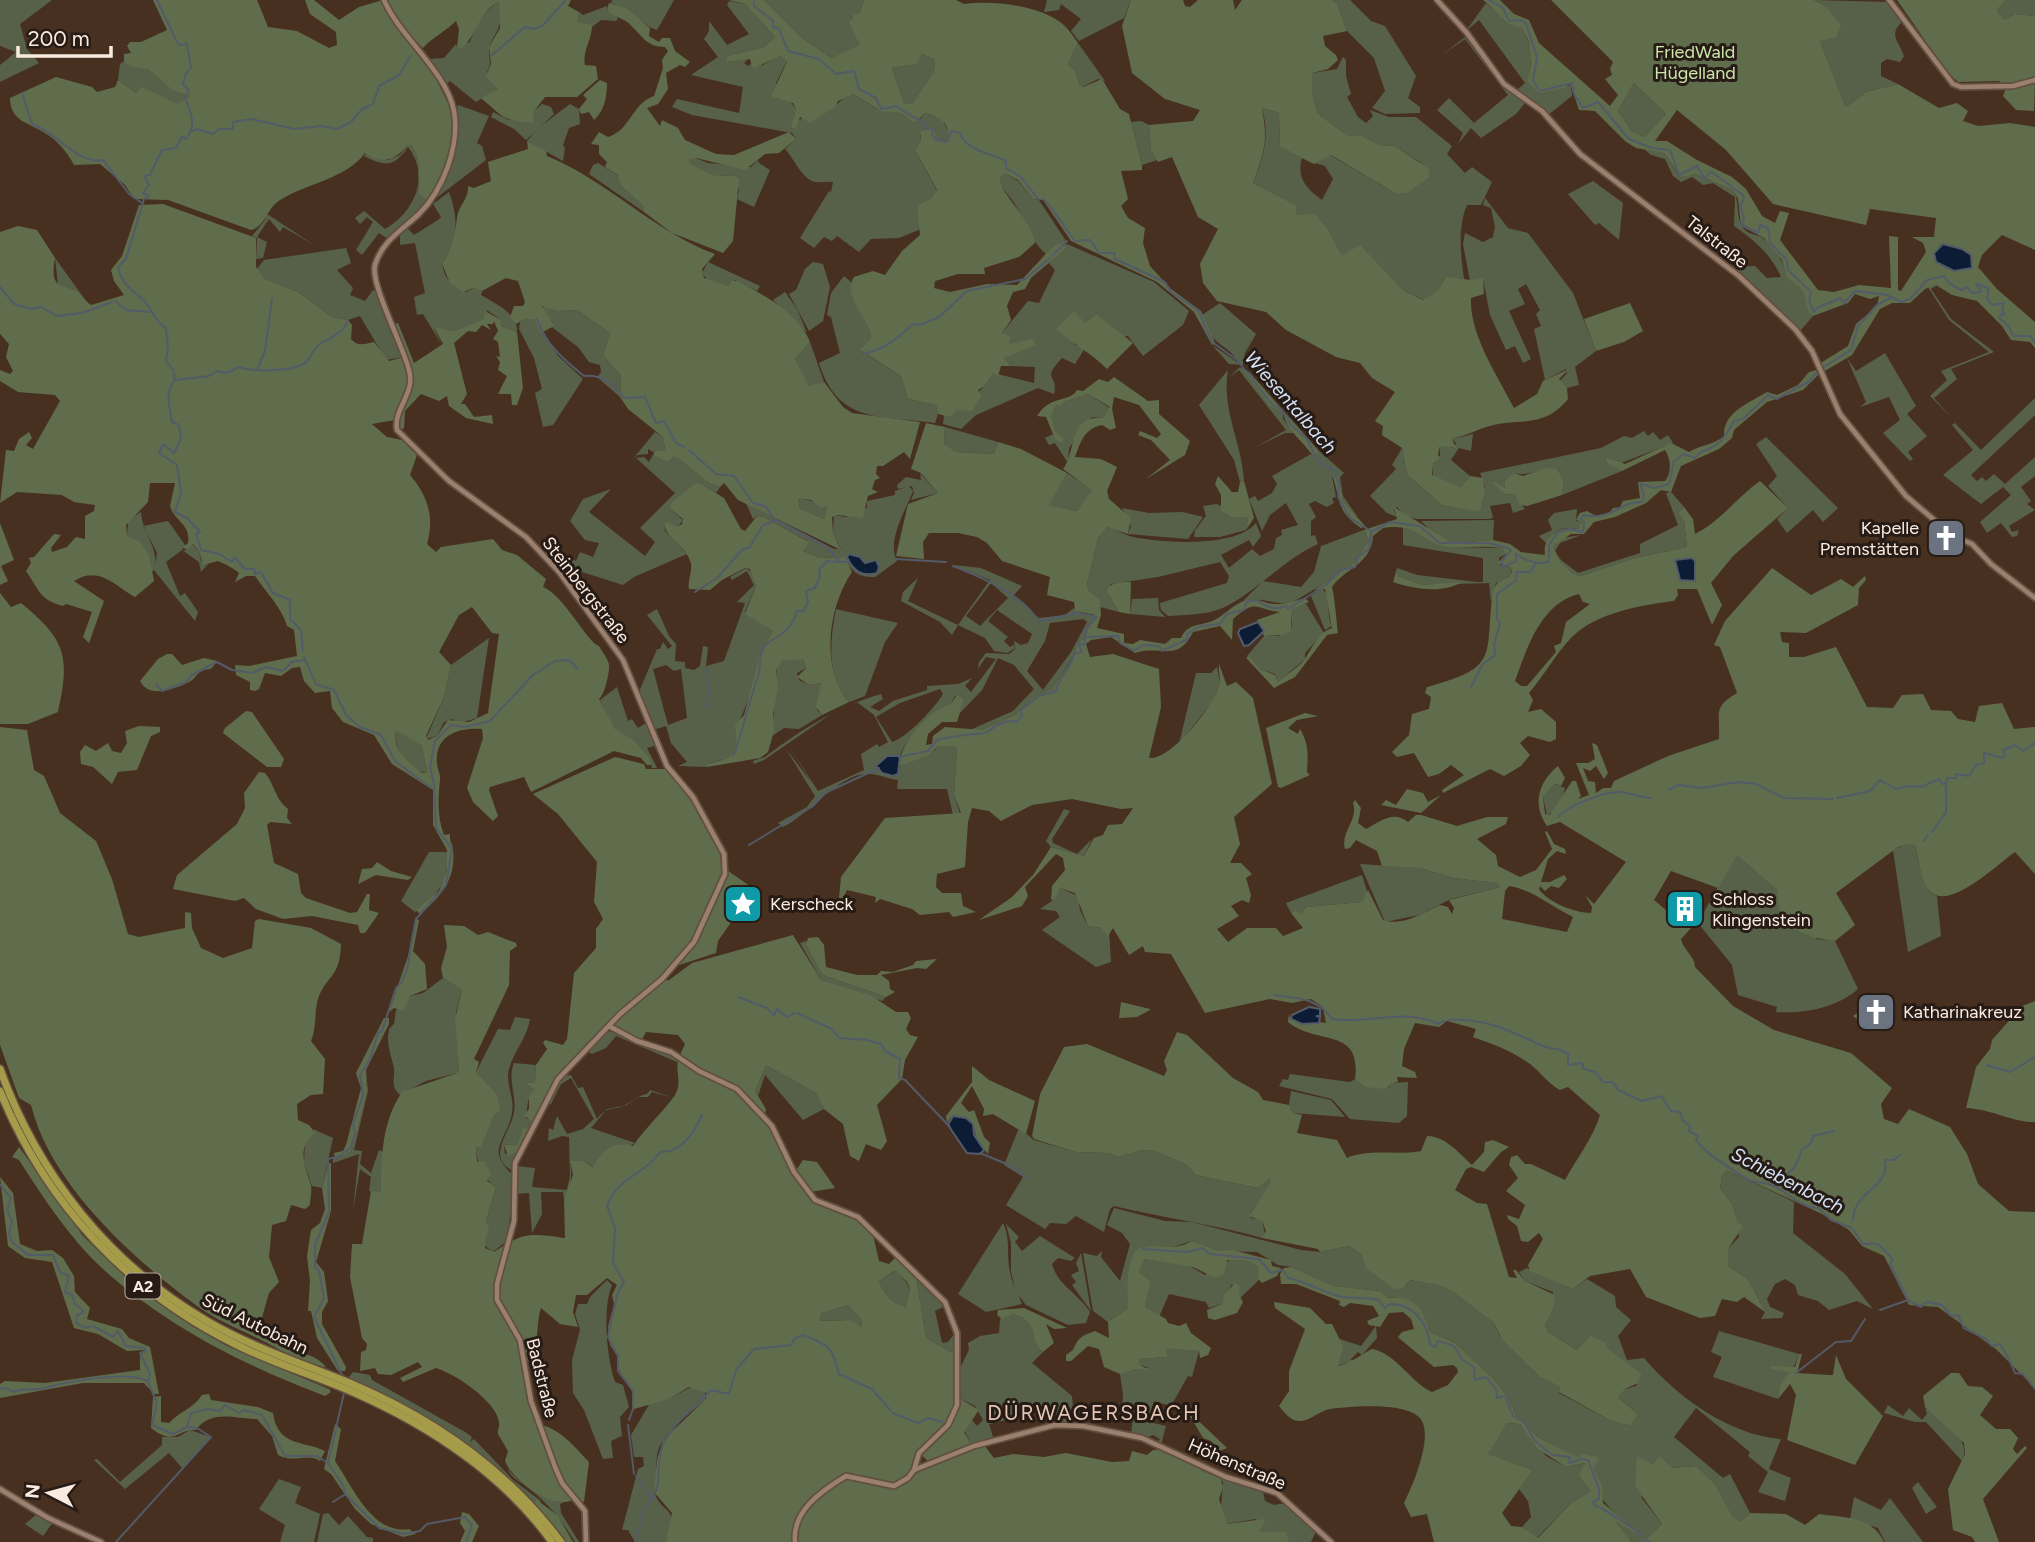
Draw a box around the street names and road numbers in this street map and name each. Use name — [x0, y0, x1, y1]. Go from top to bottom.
street label: Talstraße — [1682, 211, 1752, 273]
street label: Steinbergstraße — [538, 532, 635, 648]
road number: A2 — [125, 1274, 160, 1298]
street label: Süd Autobahn — [198, 1289, 312, 1359]
street label: Badstraße — [522, 1336, 563, 1420]
street label: Höhenstraße — [1185, 1433, 1289, 1495]

